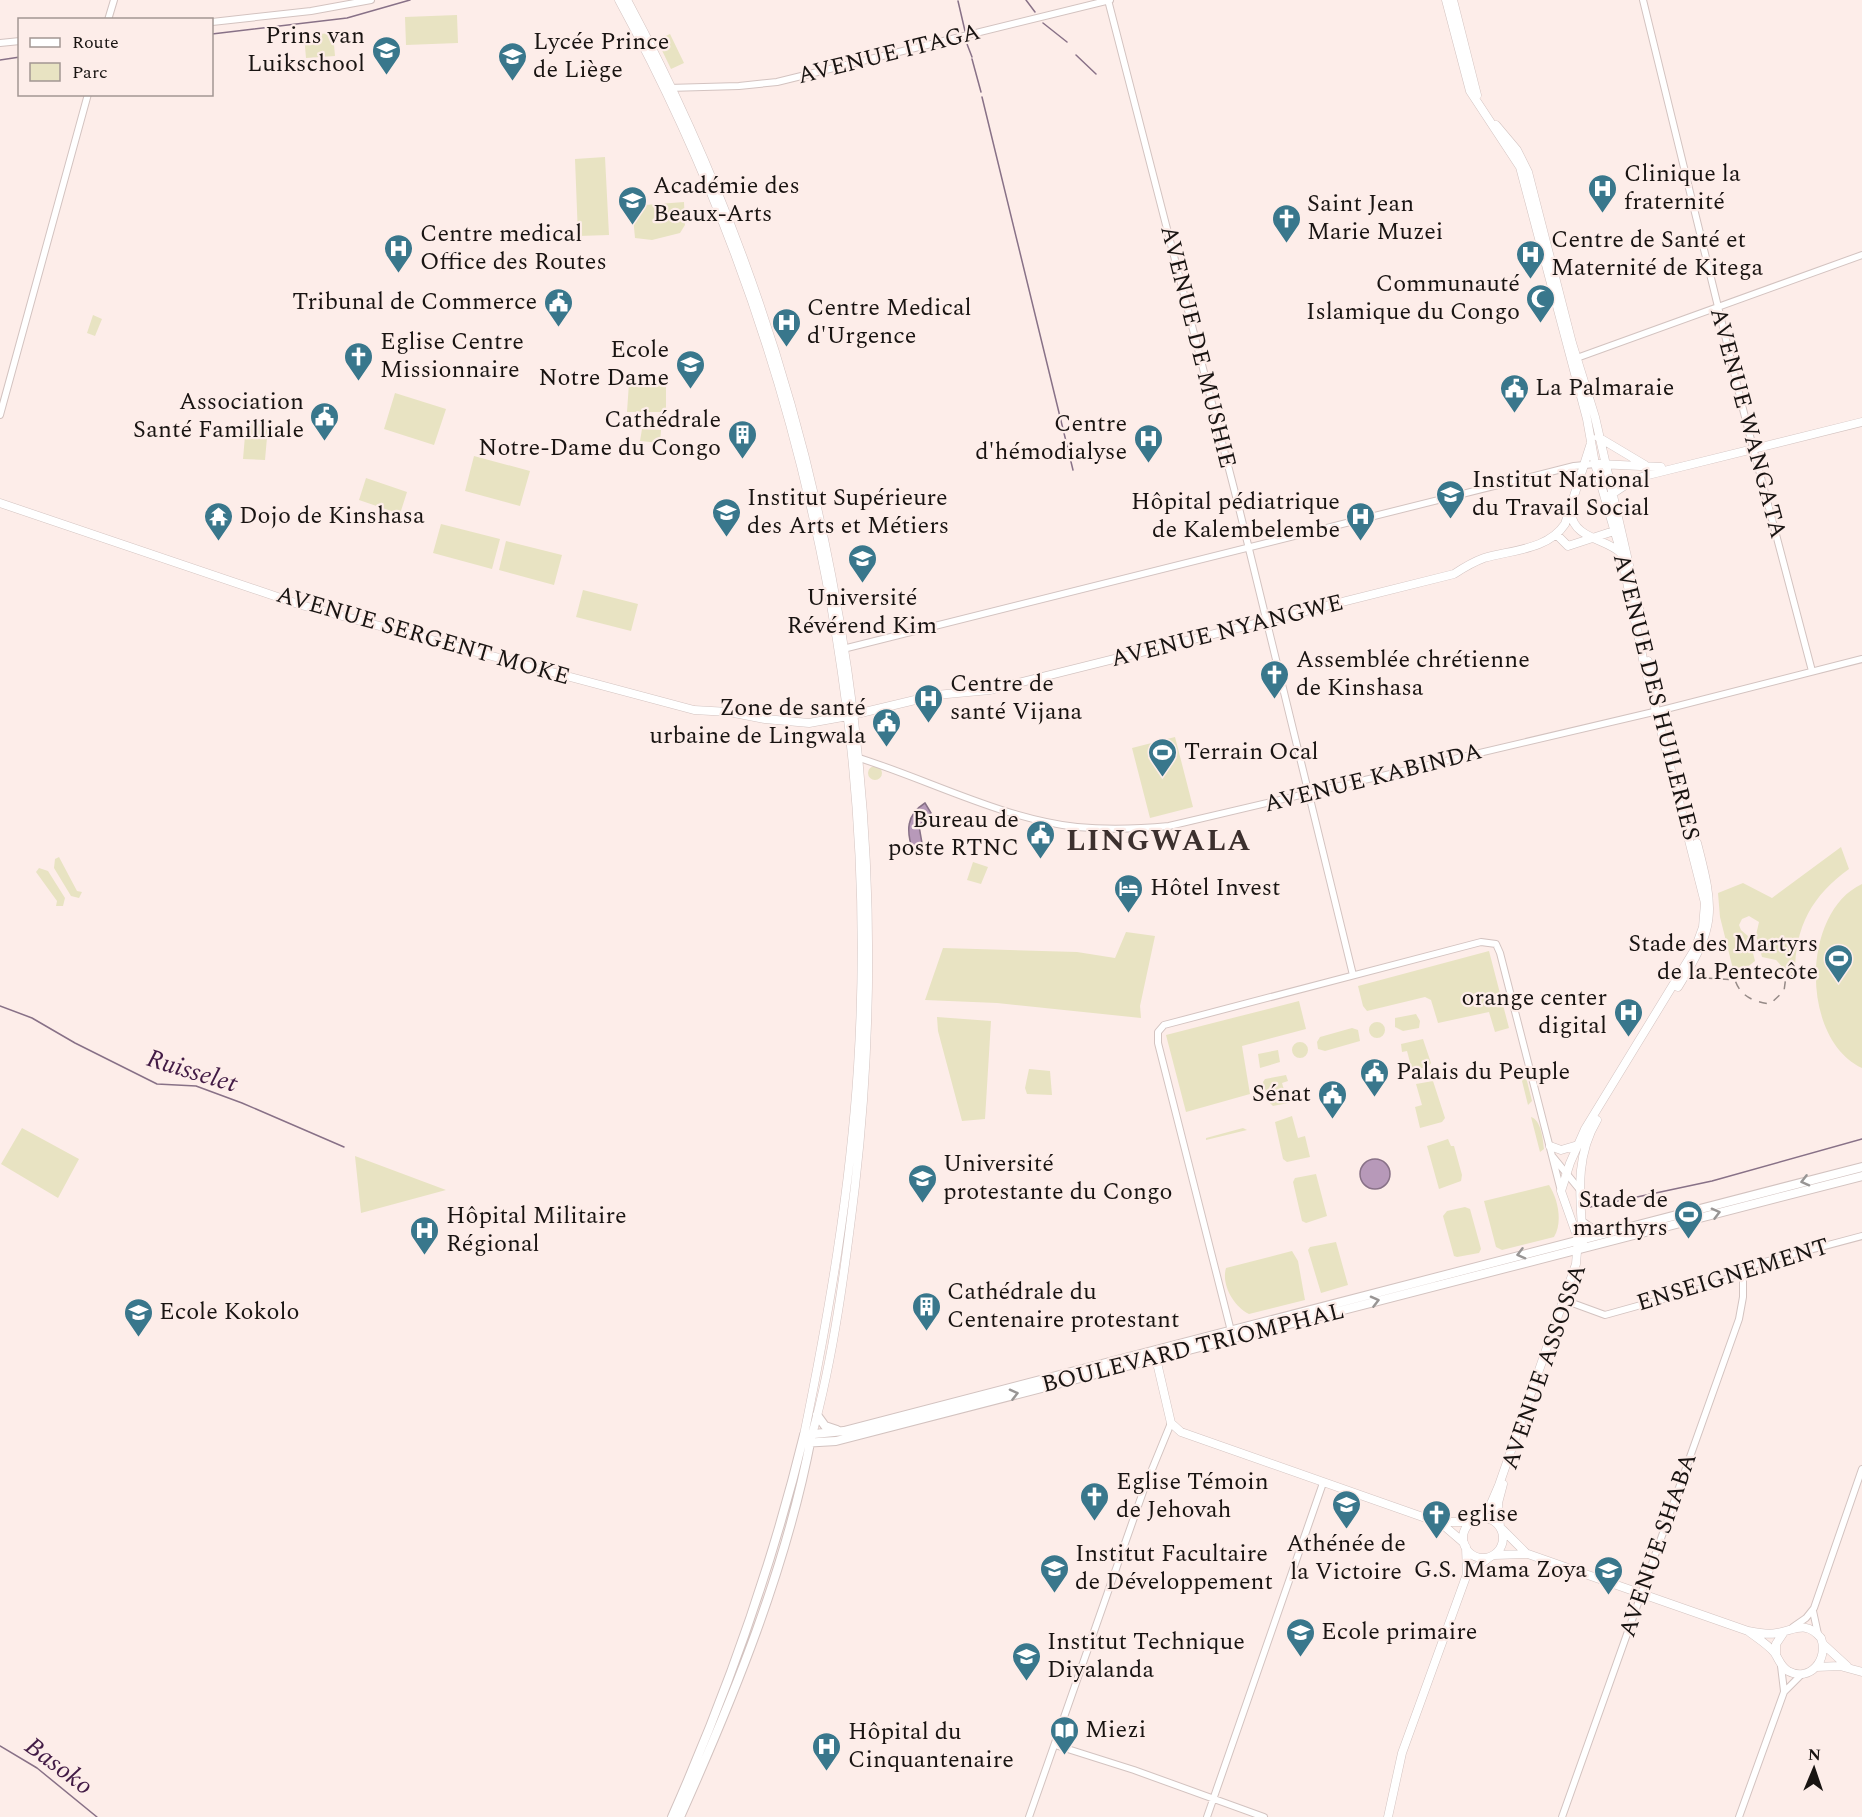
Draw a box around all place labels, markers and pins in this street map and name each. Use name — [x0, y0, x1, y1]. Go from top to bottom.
place label: Prins van Luikschool — [247, 18, 365, 82]
place label: Lycée Prince de Liège — [533, 24, 669, 88]
school or university icon: Prins van Luikschool — [370, 34, 402, 76]
school or university icon: Lycée Prince de Liège — [496, 40, 528, 82]
place label: Clinique la fraternité — [1624, 156, 1741, 220]
place label: Académie des Beaux-Arts — [653, 168, 800, 232]
hospital icon: Clinique la fraternité — [1587, 172, 1619, 214]
school or university icon: Académie des Beaux-Arts — [616, 184, 648, 226]
place label: Saint Jean Marie Muzei — [1307, 186, 1443, 250]
church icon: Saint Jean Marie Muzei — [1270, 202, 1302, 244]
place label: Centre medical Office des Routes — [420, 216, 607, 280]
place label: Centre de Santé et Maternité de Kitega — [1551, 222, 1763, 286]
hospital icon: Centre medical Office des Routes — [383, 232, 415, 274]
hospital icon: Centre de Santé et Maternité de Kitega — [1514, 238, 1546, 280]
place label: Communauté Islamique du Congo — [1306, 266, 1520, 330]
mosque icon: Communauté Islamique du Congo — [1525, 282, 1557, 324]
place label: Tribunal de Commerce — [292, 284, 537, 320]
public building icon: Tribunal de Commerce — [542, 286, 574, 328]
place label: Centre Medical d'Urgence — [807, 290, 972, 354]
hospital icon: Centre Medical d'Urgence — [770, 306, 802, 348]
place label: Eglise Centre Missionnaire — [380, 324, 524, 388]
place label: Ecole Notre Dame — [538, 332, 669, 396]
church icon: Eglise Centre Missionnaire — [343, 340, 375, 382]
school or university icon: Ecole Notre Dame — [674, 348, 706, 390]
place label: La Palmaraie — [1535, 370, 1674, 406]
public building icon: La Palmaraie — [1498, 372, 1530, 414]
place label: Association Santé Familliale — [133, 384, 304, 448]
public building icon: Association Santé Familliale — [309, 400, 341, 442]
place label: Cathédrale Notre-Dame du Congo — [478, 402, 721, 466]
place label: Centre d'hémodialyse — [975, 406, 1127, 470]
building icon: Cathédrale Notre-Dame du Congo — [726, 418, 758, 460]
hospital icon: Centre d'hémodialyse — [1132, 422, 1164, 464]
place label: Institut National du Travail Social — [1472, 462, 1650, 526]
school or university icon: Institut National du Travail Social — [1435, 478, 1467, 520]
place label: Institut Supérieure des Arts et Métiers — [747, 480, 949, 544]
place label: Hôpital pédiatrique de Kalembelembe — [1131, 484, 1340, 548]
school or university icon: Institut Supérieure des Arts et Métiers — [710, 496, 742, 538]
place label: Dojo de Kinshasa — [239, 498, 425, 534]
temple icon: Dojo de Kinshasa — [202, 500, 234, 542]
hospital icon: Hôpital pédiatrique de Kalembelembe — [1345, 500, 1377, 542]
school or university icon: Université Révérend Kim — [846, 542, 878, 584]
place label: Université Révérend Kim — [787, 580, 937, 644]
place label: Assemblée chrétienne de Kinshasa — [1296, 642, 1530, 706]
church icon: Assemblée chrétienne de Kinshasa — [1259, 658, 1291, 700]
place label: Centre de santé Vijana — [950, 666, 1083, 730]
hospital icon: Centre de santé Vijana — [913, 682, 945, 724]
place label: Zone de santé urbaine de Lingwala — [649, 690, 866, 754]
public building icon: Zone de santé urbaine de Lingwala — [871, 706, 903, 748]
place label: Terrain Ocal — [1184, 734, 1319, 770]
sports icon: Terrain Ocal — [1147, 736, 1179, 778]
place label: Bureau de poste RTNC — [888, 802, 1019, 866]
public building icon: Bureau de poste RTNC — [1024, 818, 1056, 860]
place label: Hôtel Invest — [1150, 870, 1280, 906]
hotel icon: Hôtel Invest — [1113, 872, 1145, 914]
place label: Stade des Martyrs de la Pentecôte — [1628, 926, 1818, 990]
sports icon: Stade des Martyrs de la Pentecôte — [1823, 942, 1855, 984]
place label: orange center digital — [1461, 980, 1607, 1044]
hospital icon: orange center digital — [1612, 996, 1644, 1038]
place label: Palais du Peuple — [1396, 1054, 1570, 1090]
public building icon: Palais du Peuple — [1359, 1056, 1391, 1098]
place label: Sénat — [1252, 1076, 1311, 1112]
public building icon: Sénat — [1316, 1078, 1348, 1120]
place label: Université protestante du Congo — [943, 1146, 1173, 1210]
school or university icon: Université protestante du Congo — [906, 1162, 938, 1204]
place label: Stade de marthyrs — [1573, 1182, 1668, 1246]
place label: Hôpital Militaire Régional — [446, 1198, 627, 1262]
sports icon: Stade de marthyrs — [1673, 1198, 1705, 1240]
hospital icon: Hôpital Militaire Régional — [409, 1214, 441, 1256]
place label: Cathédrale du Centenaire protestant — [947, 1274, 1179, 1338]
building icon: Cathédrale du Centenaire protestant — [910, 1290, 942, 1332]
place label: Ecole Kokolo — [159, 1294, 299, 1330]
school or university icon: Ecole Kokolo — [122, 1296, 154, 1338]
place label: Eglise Témoin de Jehovah — [1116, 1464, 1269, 1528]
church icon: Eglise Témoin de Jehovah — [1079, 1480, 1111, 1522]
school or university icon: Athénée de la Victoire — [1330, 1488, 1362, 1530]
place label: eglise — [1457, 1496, 1518, 1532]
church icon: eglise — [1420, 1498, 1452, 1540]
place label: Athénée de la Victoire — [1286, 1526, 1406, 1590]
place label: Institut Facultaire de Développement — [1075, 1536, 1273, 1600]
school or university icon: Institut Facultaire de Développement — [1038, 1552, 1070, 1594]
place label: G.S. Mama Zoya — [1414, 1552, 1587, 1588]
school or university icon: G.S. Mama Zoya — [1592, 1554, 1624, 1596]
place label: Ecole primaire — [1321, 1614, 1477, 1650]
school or university icon: Ecole primaire — [1284, 1616, 1316, 1658]
place label: Institut Technique Diyalanda — [1047, 1624, 1245, 1688]
school or university icon: Institut Technique Diyalanda — [1010, 1640, 1042, 1682]
place label: Miezi — [1085, 1712, 1146, 1748]
place label: Hôpital du Cinquantenaire — [848, 1714, 1014, 1778]
library icon: Miezi — [1048, 1714, 1080, 1756]
hospital icon: Hôpital du Cinquantenaire — [811, 1730, 843, 1772]

